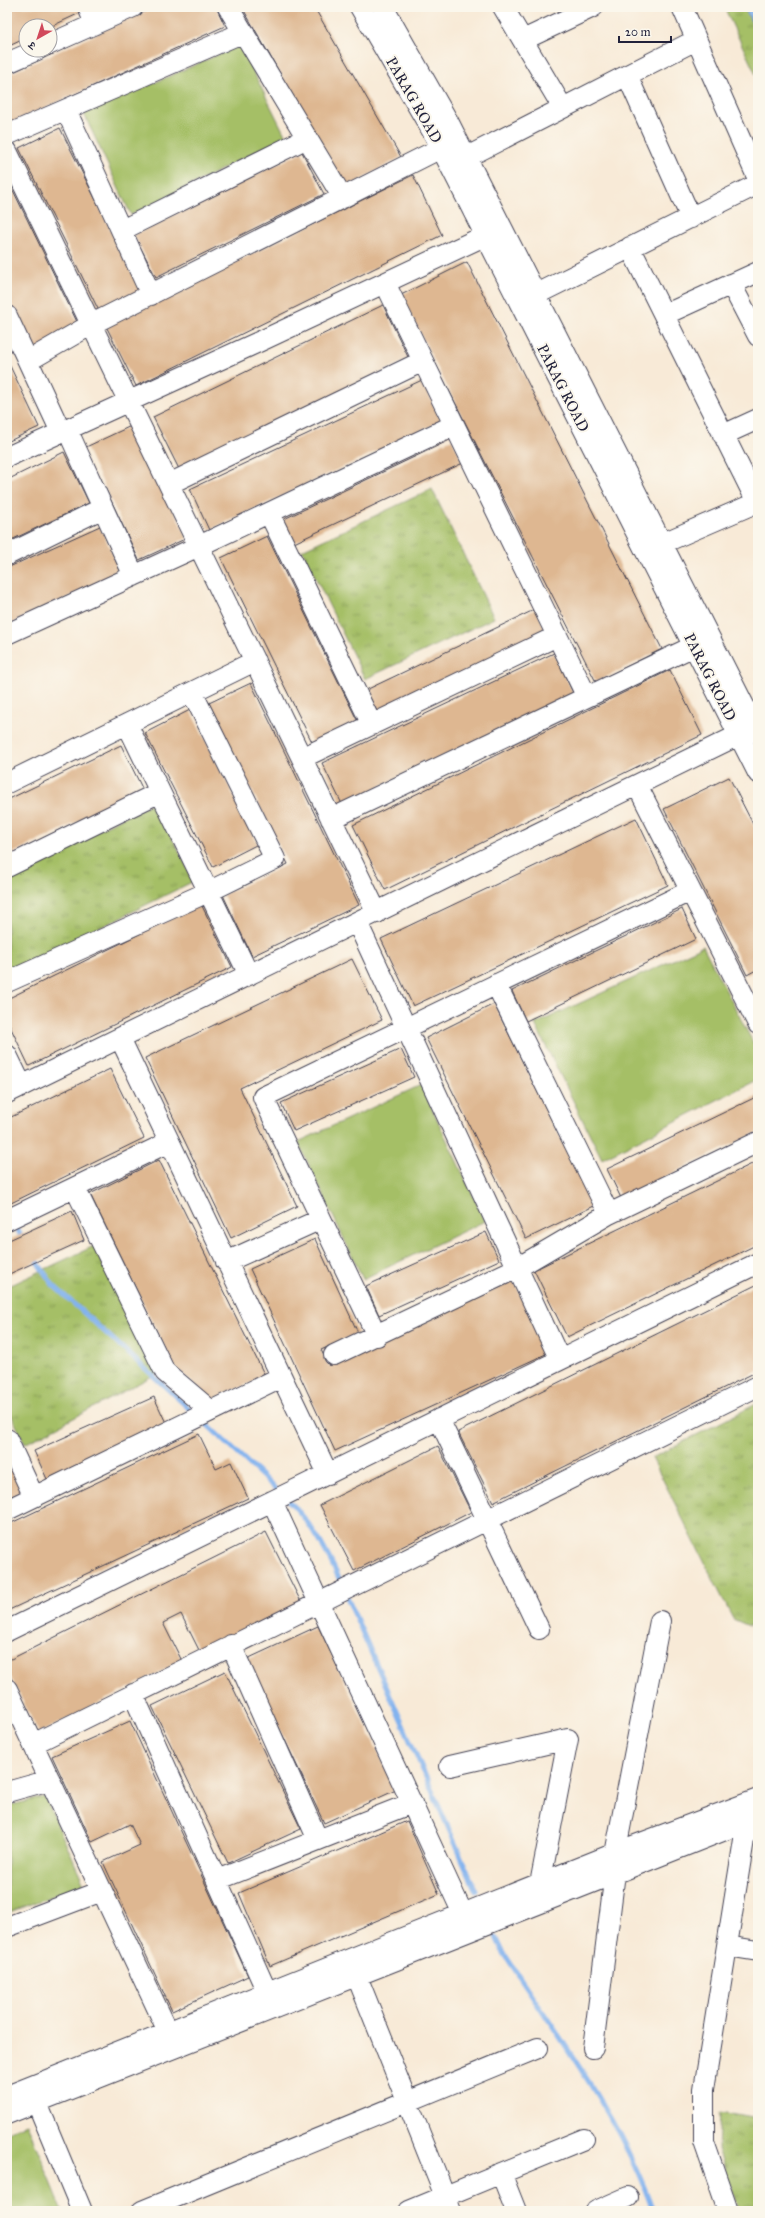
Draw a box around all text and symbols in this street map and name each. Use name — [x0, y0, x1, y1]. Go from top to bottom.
north arrow — [18, 18, 58, 58]
scale bar — [619, 18, 671, 44]
text: 20 m — [625, 25, 651, 39]
text: उ — [25, 38, 39, 53]
street label: PARAG ROAD — [382, 54, 446, 146]
street label: PARAG ROAD — [533, 341, 593, 435]
street label: PARAG ROAD — [680, 630, 740, 724]

